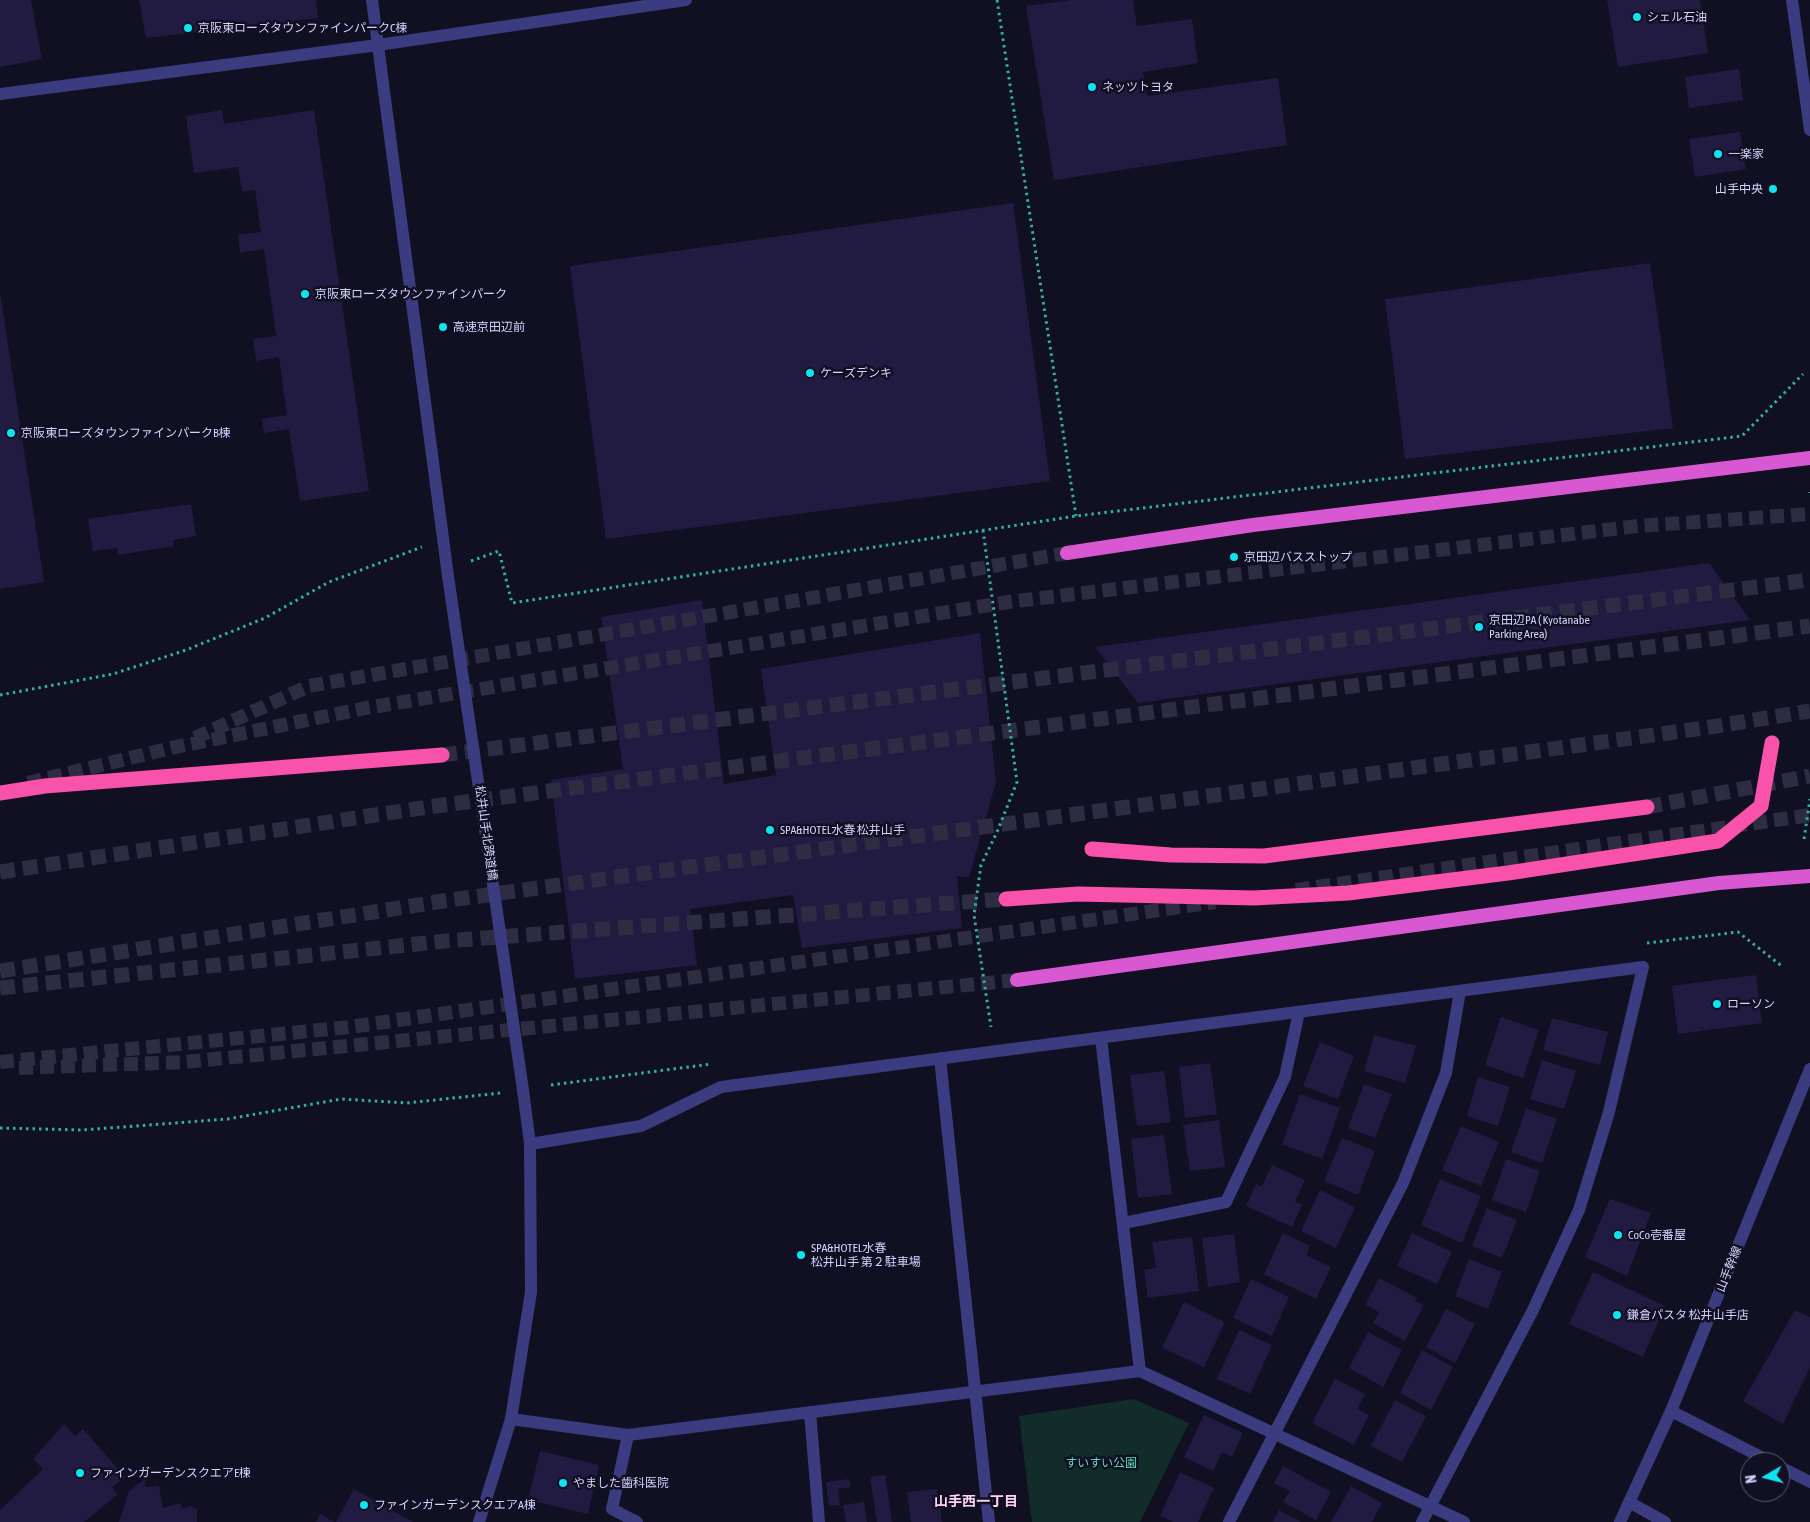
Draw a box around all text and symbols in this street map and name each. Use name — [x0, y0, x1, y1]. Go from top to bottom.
place label: シェル石油 — [1647, 10, 1707, 24]
marker: シェル石油 — [1631, 11, 1643, 23]
place label: 京阪東ローズタウンファインパークC棟 — [198, 21, 407, 35]
marker: 京阪東ローズタウンファインパークC棟 — [182, 22, 194, 34]
place label: ネッツトヨタ — [1102, 80, 1174, 94]
marker: ネッツトヨタ — [1086, 81, 1098, 93]
place label: 一楽家 — [1728, 147, 1764, 161]
marker: 一楽家 — [1712, 148, 1724, 160]
place label: 山手中央 — [1715, 182, 1763, 196]
marker: 山手中央 — [1767, 183, 1779, 195]
place label: 京阪東ローズタウンファインパーク — [315, 287, 507, 301]
marker: 京阪東ローズタウンファインパーク — [299, 288, 311, 300]
place label: 高速京田辺前 — [453, 320, 525, 334]
marker: 高速京田辺前 — [437, 321, 449, 333]
place label: ケーズデンキ — [820, 366, 892, 380]
marker: ケーズデンキ — [804, 367, 816, 379]
place label: 京阪東ローズタウンファインパークB棟 — [21, 426, 231, 440]
marker: 京阪東ローズタウンファインパークB棟 — [5, 427, 17, 439]
place label: 京田辺バスストップ — [1244, 550, 1352, 564]
marker: 京田辺バスストップ — [1228, 551, 1240, 563]
place label: 京田辺PA ( Kyotanabe Parking Area) — [1489, 613, 1590, 641]
marker: 京田辺PA ( Kyotanabe Parking Area) — [1473, 621, 1485, 633]
street label: 松井山手北跨道橋 — [472, 784, 500, 882]
place label: SPA&HOTEL水春 松井山手 — [780, 823, 905, 837]
marker: SPA&HOTEL水春 松井山手 — [764, 824, 776, 836]
place label: ローソン — [1727, 997, 1775, 1011]
marker: ローソン — [1711, 998, 1723, 1010]
place label: CoCo壱番屋 — [1628, 1228, 1686, 1242]
marker: CoCo壱番屋 — [1612, 1229, 1624, 1241]
place label: SPA&HOTEL水春 松井山手 第２駐車場 — [811, 1241, 921, 1269]
street label: 山手幹線 — [1713, 1244, 1745, 1294]
marker: SPA&HOTEL水春 松井山手 第２駐車場 — [795, 1249, 807, 1261]
place label: 鎌倉パスタ 松井山手店 — [1627, 1308, 1749, 1322]
marker: 鎌倉パスタ 松井山手店 — [1611, 1309, 1623, 1321]
north arrow — [1740, 1452, 1790, 1502]
park label: すいすい公園 — [1065, 1456, 1137, 1470]
place label: ファインガーデンスクエアE棟 — [90, 1466, 251, 1480]
marker: ファインガーデンスクエアE棟 — [74, 1467, 86, 1479]
text: N — [1743, 1474, 1760, 1484]
place label: やました歯科医院 — [573, 1476, 669, 1490]
marker: やました歯科医院 — [557, 1477, 569, 1489]
district label: 山手西一丁目 — [934, 1494, 1018, 1510]
place label: ファインガーデンスクエアA棟 — [374, 1498, 536, 1512]
marker: ファインガーデンスクエアA棟 — [358, 1499, 370, 1511]

